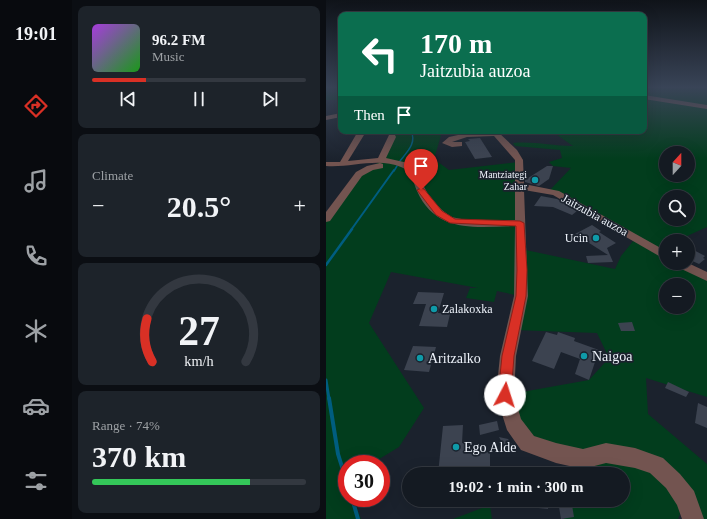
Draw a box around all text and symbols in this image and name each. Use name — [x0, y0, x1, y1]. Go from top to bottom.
text: 19:01 — [15, 24, 57, 44]
icon: left — [354, 28, 406, 80]
text: 170 m — [420, 28, 492, 59]
text: 96.2 FM — [152, 32, 205, 48]
text: Music — [152, 49, 185, 64]
text: Jaitzubia auzoa — [420, 61, 530, 81]
icon: previous — [117, 88, 139, 110]
icon: pause — [188, 88, 210, 110]
icon: next — [259, 88, 281, 110]
icon: directions — [22, 92, 50, 120]
icon: arrive — [393, 104, 415, 126]
text: Then — [354, 107, 385, 123]
north arrow — [659, 146, 695, 182]
map controls — [659, 146, 695, 314]
pin — [404, 149, 438, 190]
icon: arrive — [410, 155, 432, 177]
icon: music — [22, 167, 50, 195]
text: Climate — [92, 168, 133, 183]
place label: Mantziategi Zahar — [479, 169, 528, 192]
marker: Mantziategi Zahar — [530, 175, 540, 185]
text: 20.5° — [167, 190, 231, 223]
button: search — [659, 190, 695, 226]
street label: Jaitzubia auzoa — [559, 191, 631, 239]
text: − — [92, 193, 104, 218]
text: + — [294, 193, 306, 218]
place label: Ucin — [565, 231, 588, 245]
marker: Ucin — [591, 233, 601, 243]
button: + — [659, 234, 695, 270]
icon: phone — [22, 242, 50, 270]
button: − — [659, 278, 695, 314]
place label: Zalakoxka — [442, 302, 493, 316]
marker: Zalakoxka — [429, 304, 439, 314]
text: 27 — [178, 307, 220, 353]
icon: climate — [22, 317, 50, 345]
place label: Naigoa — [592, 349, 633, 364]
place label: Aritzalko — [428, 351, 481, 366]
marker: Naigoa — [579, 351, 589, 361]
text: km/h — [184, 352, 214, 368]
marker: Aritzalko — [415, 353, 425, 363]
position arrow — [484, 374, 526, 416]
icon: car — [22, 392, 50, 420]
text: Range · 74% — [92, 418, 160, 433]
text: 370 km — [92, 440, 186, 473]
place label: Ego Alde — [464, 440, 517, 455]
marker: Ego Alde — [451, 442, 461, 452]
speed limit sign: 30 — [338, 455, 390, 507]
icon: filters — [22, 467, 50, 495]
text: 19:02 · 1 min · 300 m — [449, 479, 584, 495]

